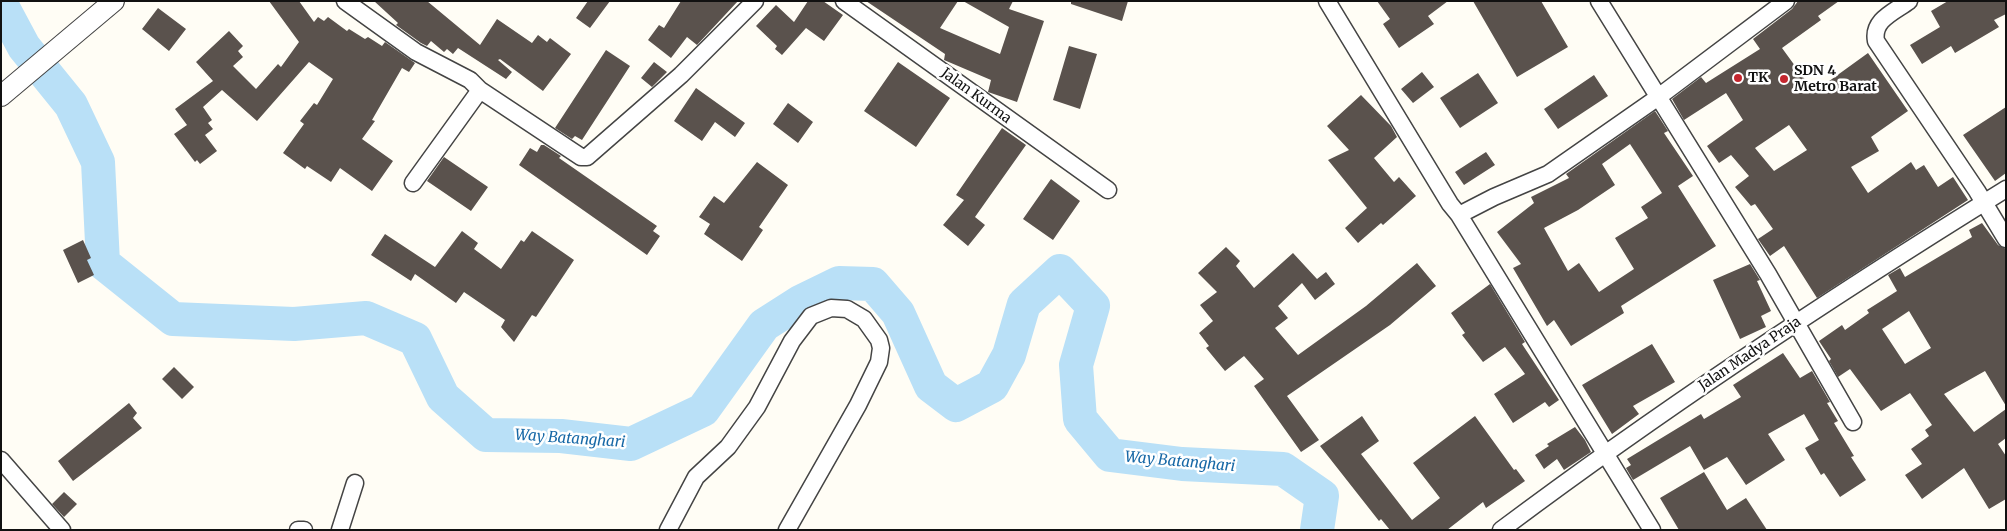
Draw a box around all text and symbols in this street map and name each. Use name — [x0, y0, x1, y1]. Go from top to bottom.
place label: SDN 4 Metro Barat — [1794, 63, 1877, 95]
street label: Jalan Kurma — [938, 65, 1014, 127]
place label: TK — [1748, 70, 1768, 86]
marker: TK — [1732, 72, 1744, 84]
marker: SDN 4 Metro Barat — [1778, 73, 1790, 85]
street label: Jalan Madya Praja — [1696, 314, 1804, 394]
water label: Way Batanghari — [514, 426, 626, 452]
water label: Way Batanghari — [1124, 448, 1236, 476]

